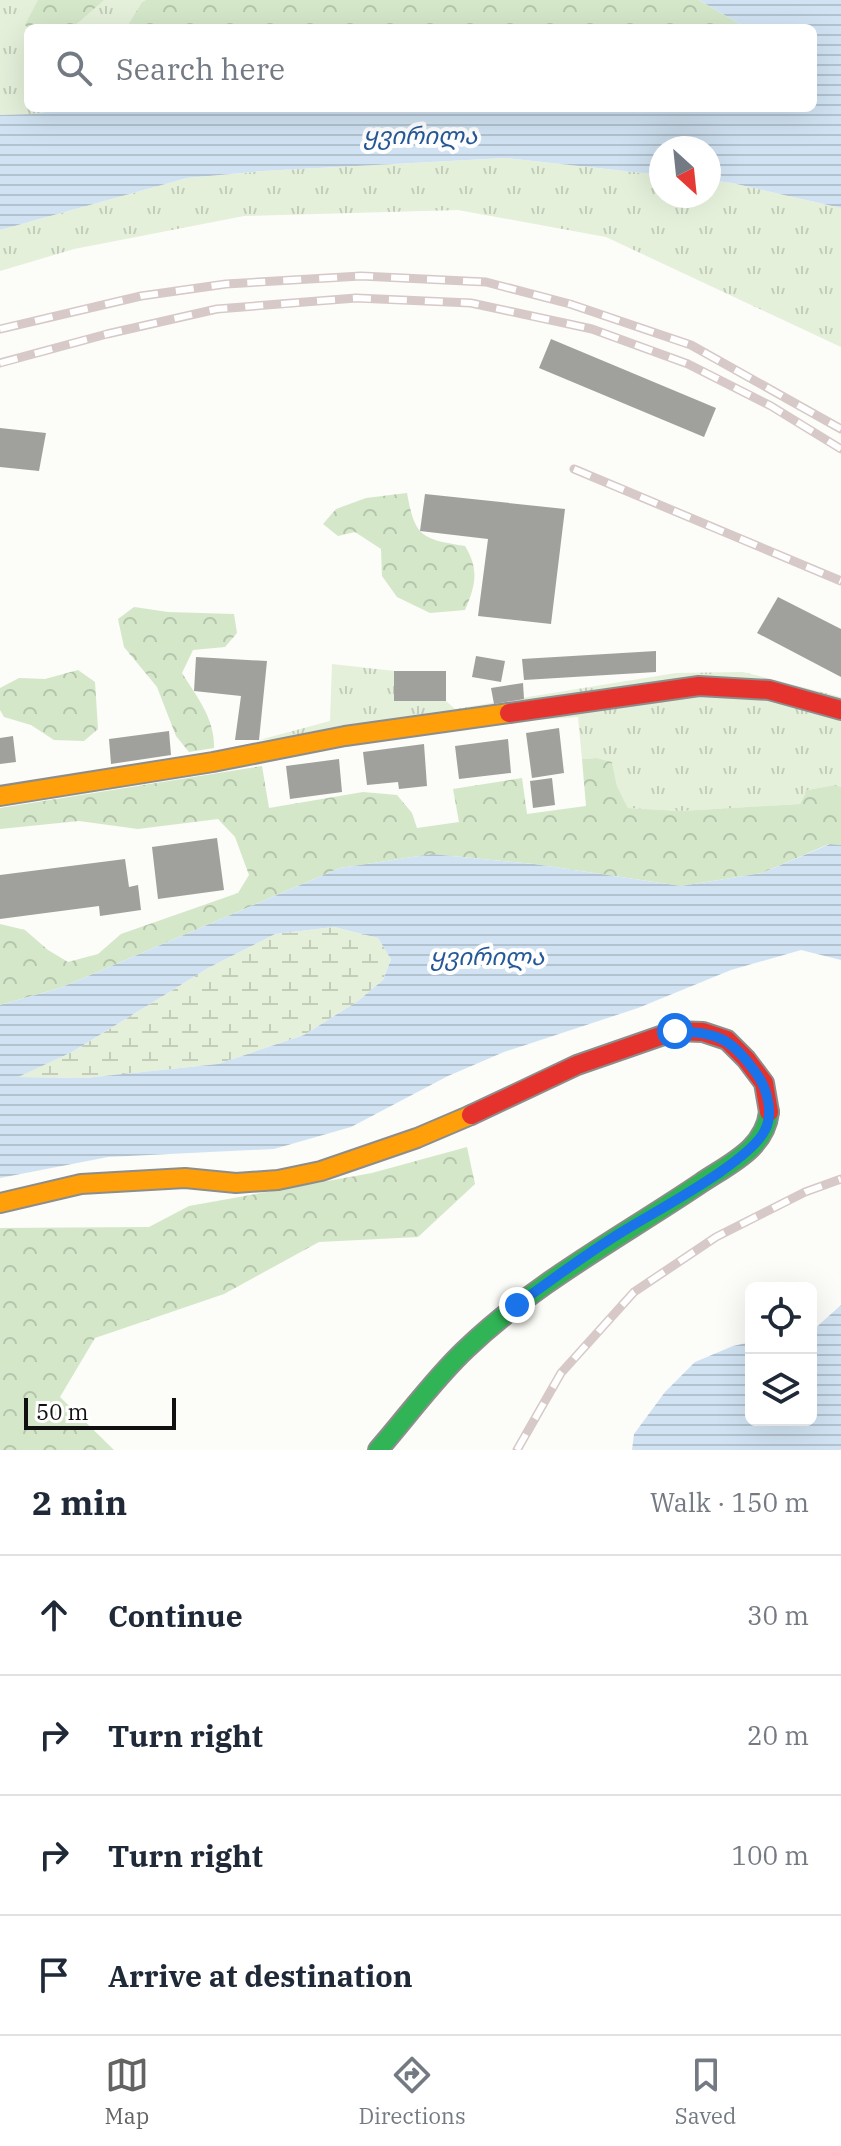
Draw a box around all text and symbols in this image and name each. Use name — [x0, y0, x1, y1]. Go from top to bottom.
search box — [24, 24, 817, 112]
icon: search — [52, 46, 96, 90]
text: Search here — [116, 49, 285, 88]
water label: ყვირილა — [363, 119, 478, 151]
north arrow — [649, 136, 721, 208]
water label: ყვირილა — [430, 940, 545, 972]
route start — [657, 1013, 693, 1049]
map controls — [745, 1282, 817, 1426]
button: locate — [745, 1282, 817, 1354]
route end — [499, 1287, 535, 1323]
button: layers — [745, 1354, 817, 1426]
scale bar — [24, 1394, 176, 1430]
text: 50 m — [36, 1397, 88, 1426]
text: 2 min — [32, 1480, 127, 1524]
text: Walk · 150 m — [650, 1485, 809, 1519]
icon: ahead — [32, 1593, 76, 1637]
text: Continue — [108, 1596, 243, 1635]
text: 30 m — [747, 1598, 809, 1632]
icon: right — [32, 1713, 76, 1757]
text: Turn right — [108, 1716, 263, 1755]
text: 20 m — [747, 1718, 809, 1752]
icon: right — [32, 1833, 76, 1877]
text: Turn right — [108, 1836, 263, 1875]
text: 100 m — [731, 1838, 809, 1872]
icon: arrive — [32, 1953, 76, 1997]
text: Arrive at destination — [108, 1956, 413, 1995]
tab: Map — [105, 2053, 149, 2130]
tab: Directions — [358, 2053, 466, 2130]
tab: Saved — [675, 2053, 736, 2130]

